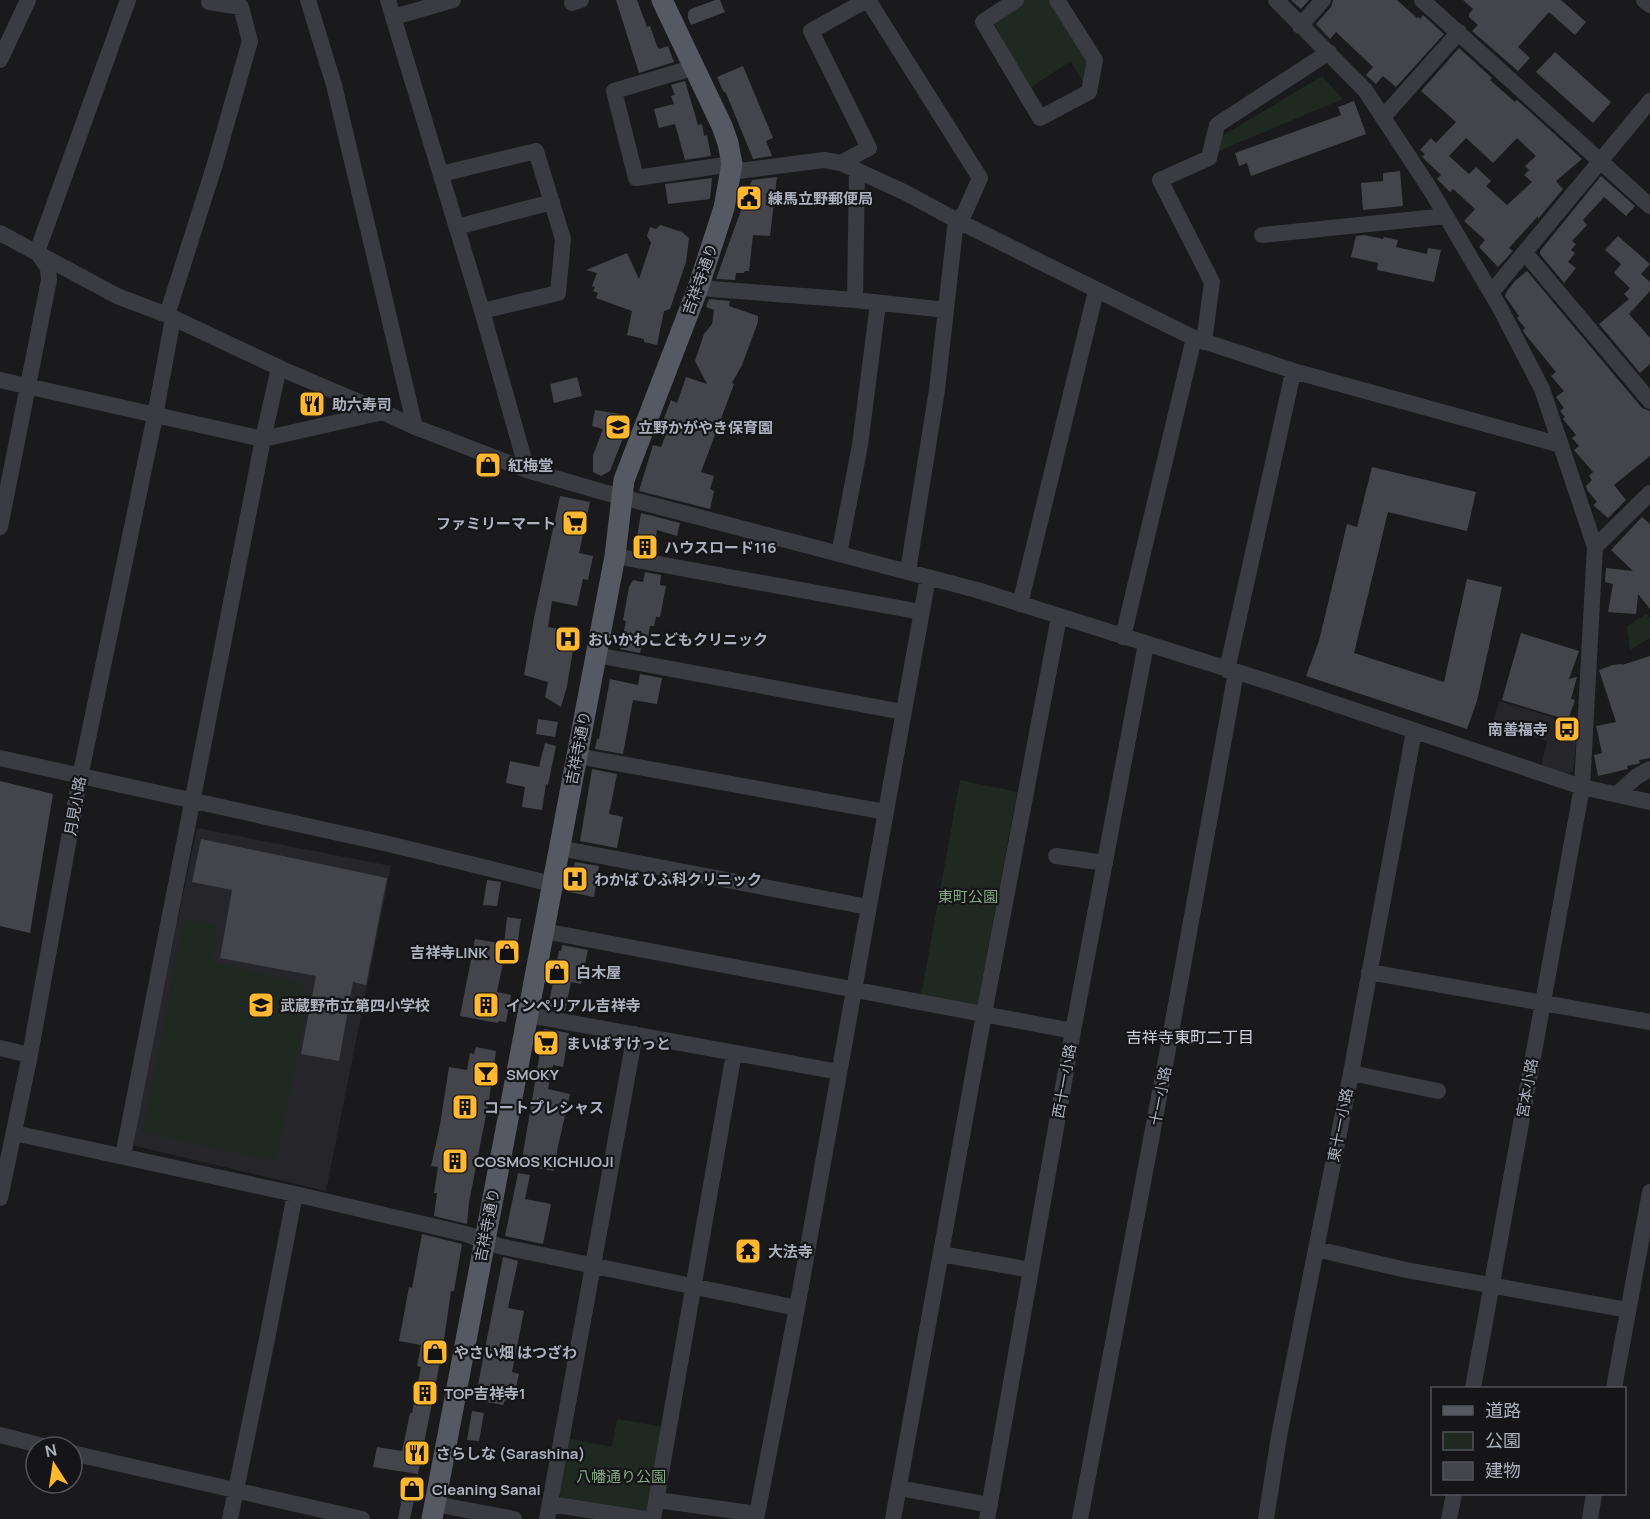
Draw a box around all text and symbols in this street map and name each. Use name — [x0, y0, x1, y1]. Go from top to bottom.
public building icon: 練馬立野郵便局 — [734, 183, 764, 213]
place label: 練馬立野郵便局 — [768, 188, 873, 209]
street label: 吉祥寺通り — [677, 240, 723, 318]
restaurant icon: 助六寿司 — [297, 389, 327, 419]
place label: 助六寿司 — [332, 394, 392, 415]
school or university icon: 立野かがやき保育園 — [603, 412, 633, 442]
place label: 立野かがやき保育園 — [638, 417, 773, 438]
shop icon: 紅梅堂 — [473, 450, 503, 480]
place label: 紅梅堂 — [508, 455, 553, 476]
supermarket icon: ファミリーマート — [560, 508, 590, 538]
place label: ファミリーマート — [436, 513, 556, 534]
building icon: ハウスロード116 — [630, 532, 660, 562]
place label: ハウスロード116 — [664, 537, 776, 558]
hospital icon: おいかわこどもクリニック — [553, 624, 583, 654]
place label: おいかわこどもクリニック — [588, 629, 768, 650]
street label: 吉祥寺通り — [561, 709, 595, 787]
bus stop icon: 南善福寺 — [1552, 714, 1582, 744]
place label: 南善福寺 — [1488, 719, 1548, 740]
street label: 月見小路 — [59, 775, 91, 837]
hospital icon: わかば ひふ科クリニック — [560, 864, 590, 894]
place label: わかば ひふ科クリニック — [594, 869, 762, 890]
park label: 東町公園 — [938, 886, 998, 907]
shop icon: 吉祥寺LINK — [492, 937, 522, 967]
place label: 吉祥寺LINK — [410, 942, 488, 963]
shop icon: 白木屋 — [542, 957, 572, 987]
place label: 白木屋 — [576, 962, 621, 983]
school or university icon: 武蔵野市立第四小学校 — [246, 990, 276, 1020]
building icon: インペリアル吉祥寺 — [471, 990, 501, 1020]
place label: 武蔵野市立第四小学校 — [280, 995, 430, 1016]
place label: インペリアル吉祥寺 — [506, 995, 641, 1016]
district label: 吉祥寺東町二丁目 — [1126, 1026, 1254, 1048]
supermarket icon: まいばすけっと — [531, 1028, 561, 1058]
place label: まいばすけっと — [566, 1033, 671, 1054]
street label: 西十一小路 — [1047, 1042, 1081, 1120]
street label: 宮本小路 — [1511, 1057, 1543, 1119]
bar icon: SMOKY — [471, 1059, 501, 1089]
place label: SMOKY — [506, 1064, 560, 1085]
street label: 十一小路 — [1144, 1065, 1176, 1127]
street label: 東十一小路 — [1323, 1086, 1357, 1164]
building icon: コートプレシャス — [450, 1092, 480, 1122]
place label: コートプレシャス — [484, 1097, 604, 1118]
building icon: COSMOS KICHIJOJI — [440, 1146, 470, 1176]
place label: COSMOS KICHIJOJI — [474, 1151, 614, 1172]
street label: 吉祥寺通り — [470, 1186, 504, 1264]
temple icon: 大法寺 — [733, 1236, 763, 1266]
place label: 大法寺 — [768, 1241, 813, 1262]
shop icon: やさい畑 はつざわ — [420, 1337, 450, 1367]
place label: やさい畑 はつざわ — [454, 1342, 577, 1363]
building icon: TOP吉祥寺1 — [410, 1378, 440, 1408]
place label: TOP吉祥寺1 — [444, 1383, 526, 1404]
legend — [1431, 1387, 1626, 1495]
text: 道路 — [1485, 1398, 1521, 1422]
text: 公園 — [1485, 1428, 1521, 1452]
north arrow — [24, 1435, 84, 1495]
text: N — [43, 1438, 59, 1462]
restaurant icon: さらしな (Sarashina) — [402, 1438, 432, 1468]
place label: さらしな (Sarashina) — [436, 1443, 585, 1464]
text: 建物 — [1485, 1458, 1521, 1482]
park label: 八幡通り公園 — [576, 1466, 666, 1487]
shop icon: Cleaning Sanai — [397, 1474, 427, 1504]
place label: Cleaning Sanai — [432, 1479, 541, 1500]

